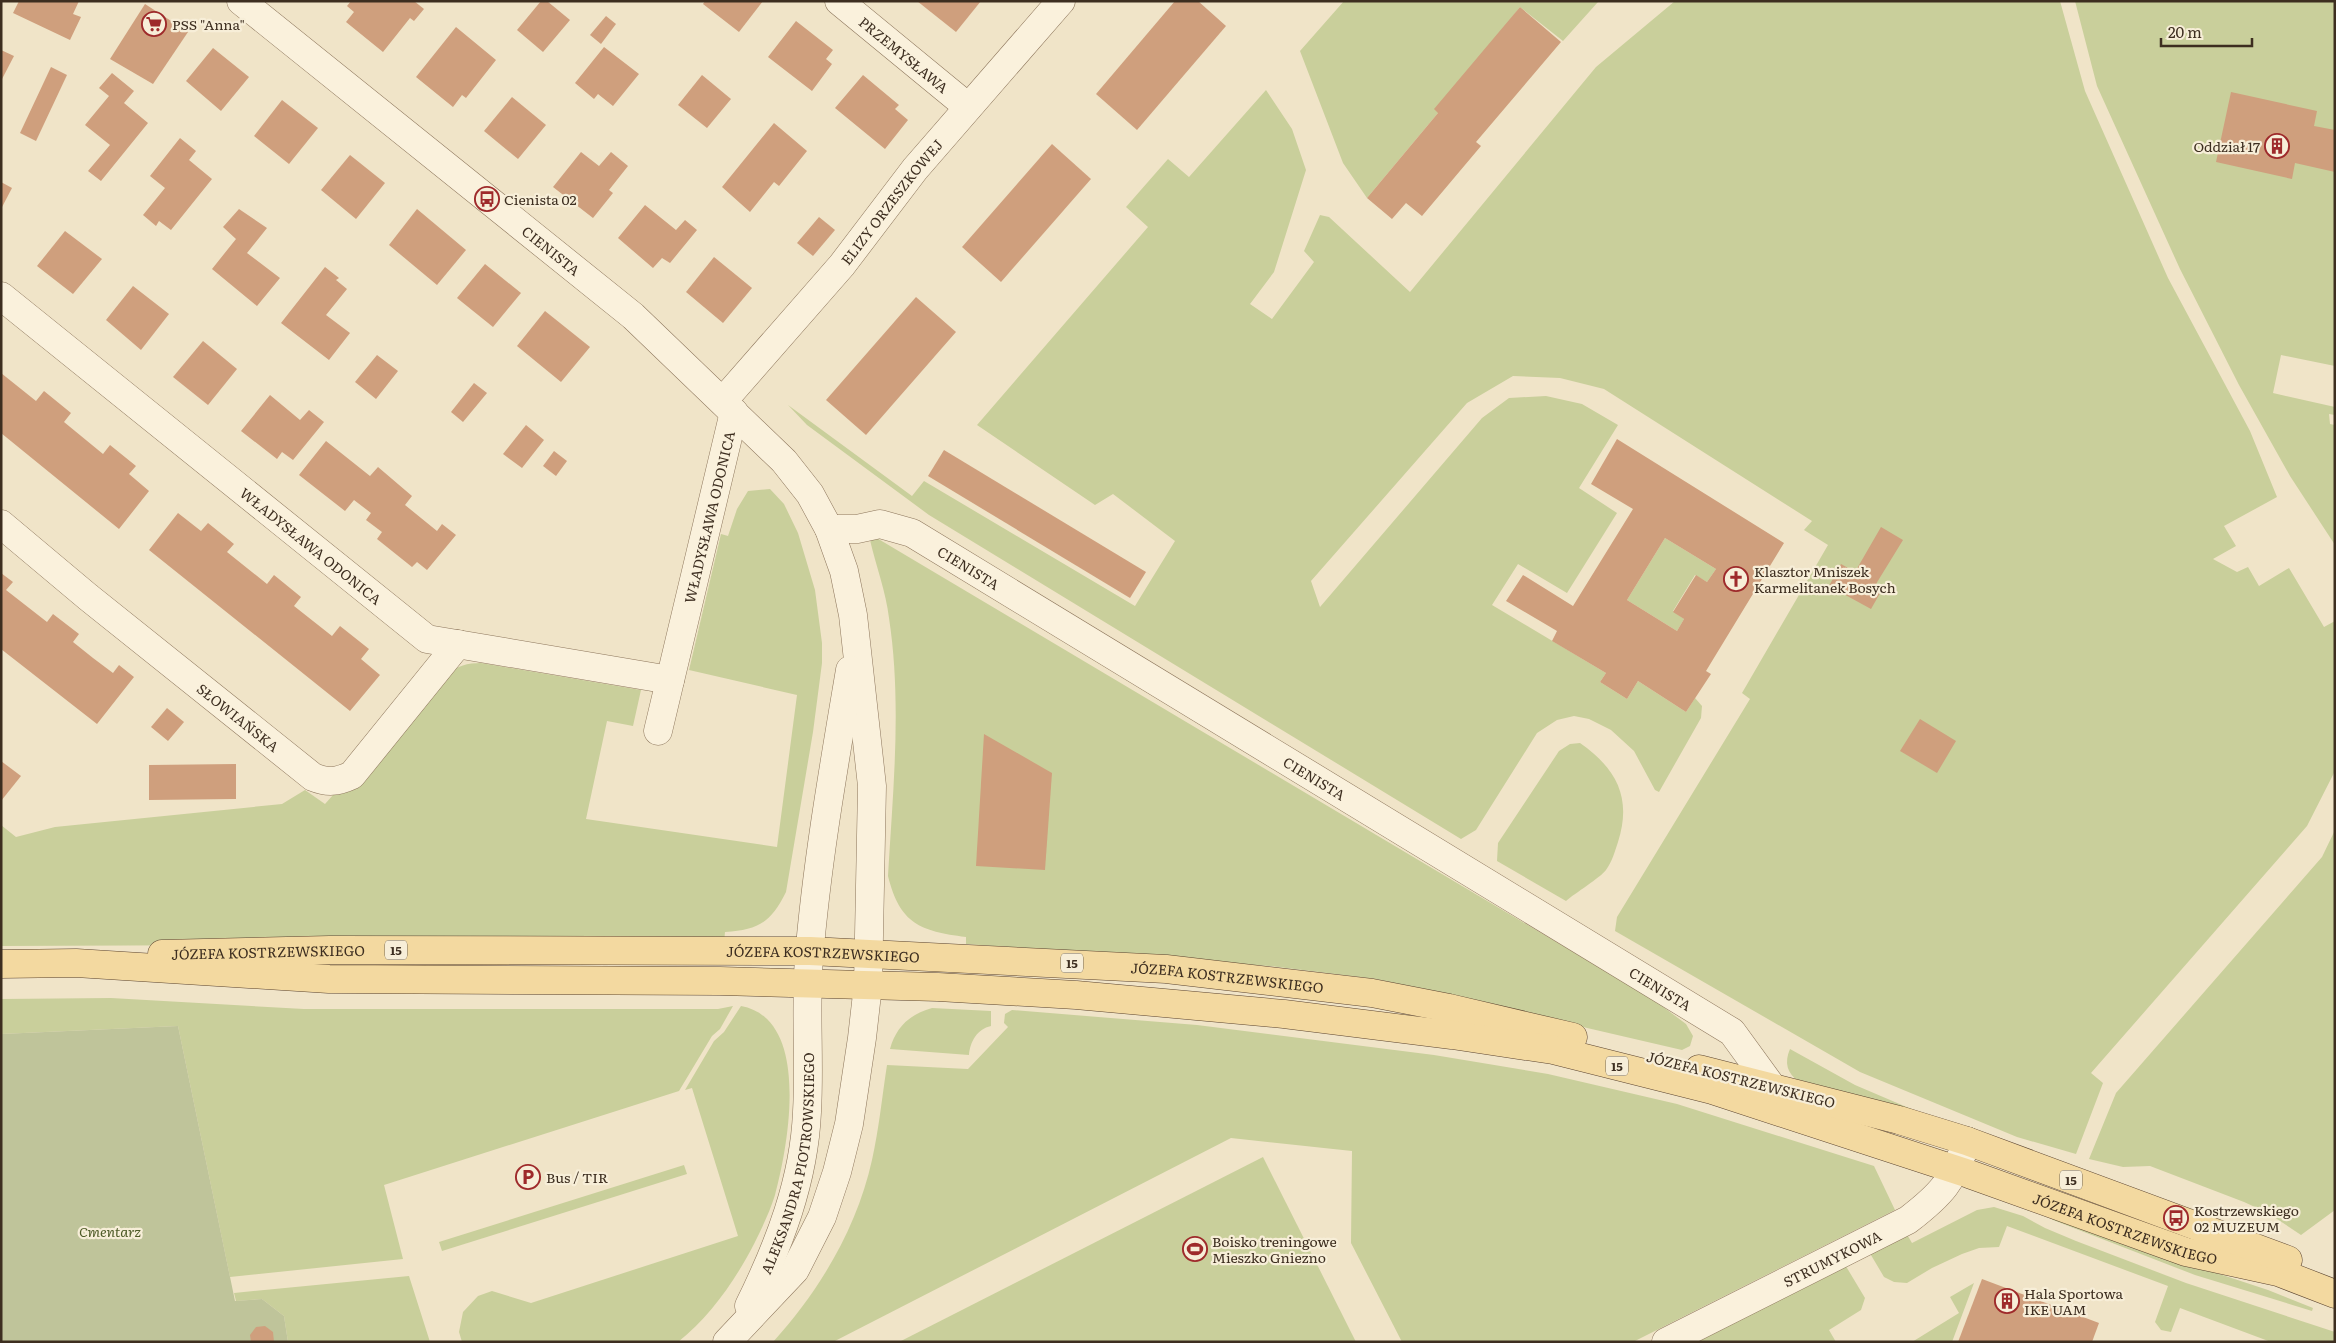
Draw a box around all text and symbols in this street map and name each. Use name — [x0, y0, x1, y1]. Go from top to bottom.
supermarket icon: PSS "Anna" — [141, 11, 167, 37]
street label: PRZEMYSŁAWA — [855, 12, 953, 98]
place label: PSS "Anna" — [172, 14, 245, 34]
scale bar — [2161, 15, 2252, 47]
text: 20 m — [2168, 20, 2202, 43]
building icon: Oddział 17 — [2264, 133, 2290, 159]
street label: ELIZY ORZESZKOWEJ — [836, 134, 947, 269]
place label: Oddział 17 — [2193, 136, 2260, 156]
bus stop icon: Cienista 02 — [474, 186, 500, 212]
place label: Cienista 02 — [504, 189, 577, 209]
street label: CIENISTA — [518, 221, 585, 280]
street label: WŁADYSŁAWA ODONICA — [679, 428, 739, 605]
street label: WŁADYSŁAWA ODONICA — [236, 482, 387, 609]
street label: CIENISTA — [934, 541, 1004, 594]
place label: Klasztor Mniszek Karmelitanek Bosych — [1754, 561, 1896, 597]
church icon: Klasztor Mniszek Karmelitanek Bosych — [1723, 566, 1749, 592]
street label: SŁOWIAŃSKA — [193, 678, 284, 757]
street label: CIENISTA — [1280, 751, 1350, 805]
street label: JÓZEFA KOSTRZEWSKIEGO — [171, 940, 365, 964]
road number: 15 — [385, 940, 407, 960]
street label: JÓZEFA KOSTRZEWSKIEGO — [726, 941, 920, 967]
road number: 15 — [1061, 954, 1083, 972]
street label: JÓZEFA KOSTRZEWSKIEGO — [1130, 957, 1325, 997]
street label: CIENISTA — [1626, 962, 1696, 1015]
street label: JÓZEFA KOSTRZEWSKIEGO — [1645, 1046, 1837, 1112]
street label: ALEKSANDRA PIOTROWSKIEGO — [755, 1052, 818, 1277]
road number: 15 — [1606, 1056, 1628, 1076]
parking icon: Bus / TIR — [515, 1164, 541, 1190]
place label: Bus / TIR — [546, 1167, 608, 1187]
road number: 15 — [2060, 1170, 2082, 1190]
street label: JÓZEFA KOSTRZEWSKIEGO — [2030, 1188, 2219, 1269]
place label: Kostrzewskiego 02 MUZEUM — [2194, 1200, 2299, 1236]
bus stop icon: Kostrzewskiego 02 MUZEUM — [2163, 1205, 2189, 1231]
park label: Cmentarz — [79, 1221, 141, 1241]
street label: STRUMYKOWA — [1780, 1225, 1885, 1291]
place label: Boisko treningowe Mieszko Gniezno — [1212, 1231, 1337, 1267]
sports icon: Boisko treningowe Mieszko Gniezno — [1182, 1236, 1208, 1262]
place label: Hala Sportowa IKE UAM — [2024, 1283, 2124, 1319]
building icon: Hala Sportowa IKE UAM — [1994, 1288, 2020, 1314]

